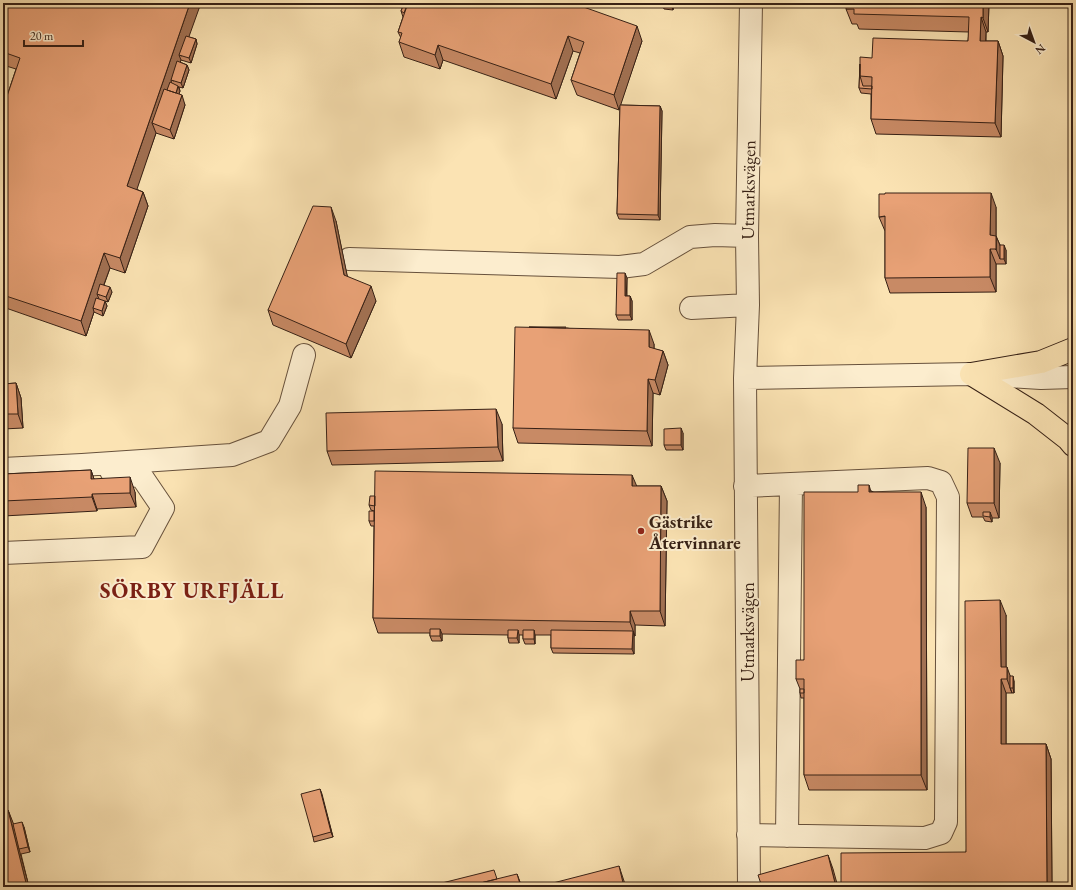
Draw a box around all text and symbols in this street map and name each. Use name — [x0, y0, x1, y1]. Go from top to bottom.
scale bar — [24, 22, 83, 48]
north arrow — [1014, 22, 1054, 62]
text: 20 m — [30, 28, 54, 44]
text: N — [1033, 41, 1049, 58]
street label: Utmarksvägen — [736, 140, 760, 240]
place label: Gästrike Återvinnare — [648, 510, 741, 554]
marker: Gästrike Återvinnare — [636, 526, 646, 536]
district label: SÖRBY URFJÄLL — [100, 576, 284, 605]
street label: Utmarksvägen — [736, 582, 759, 682]

